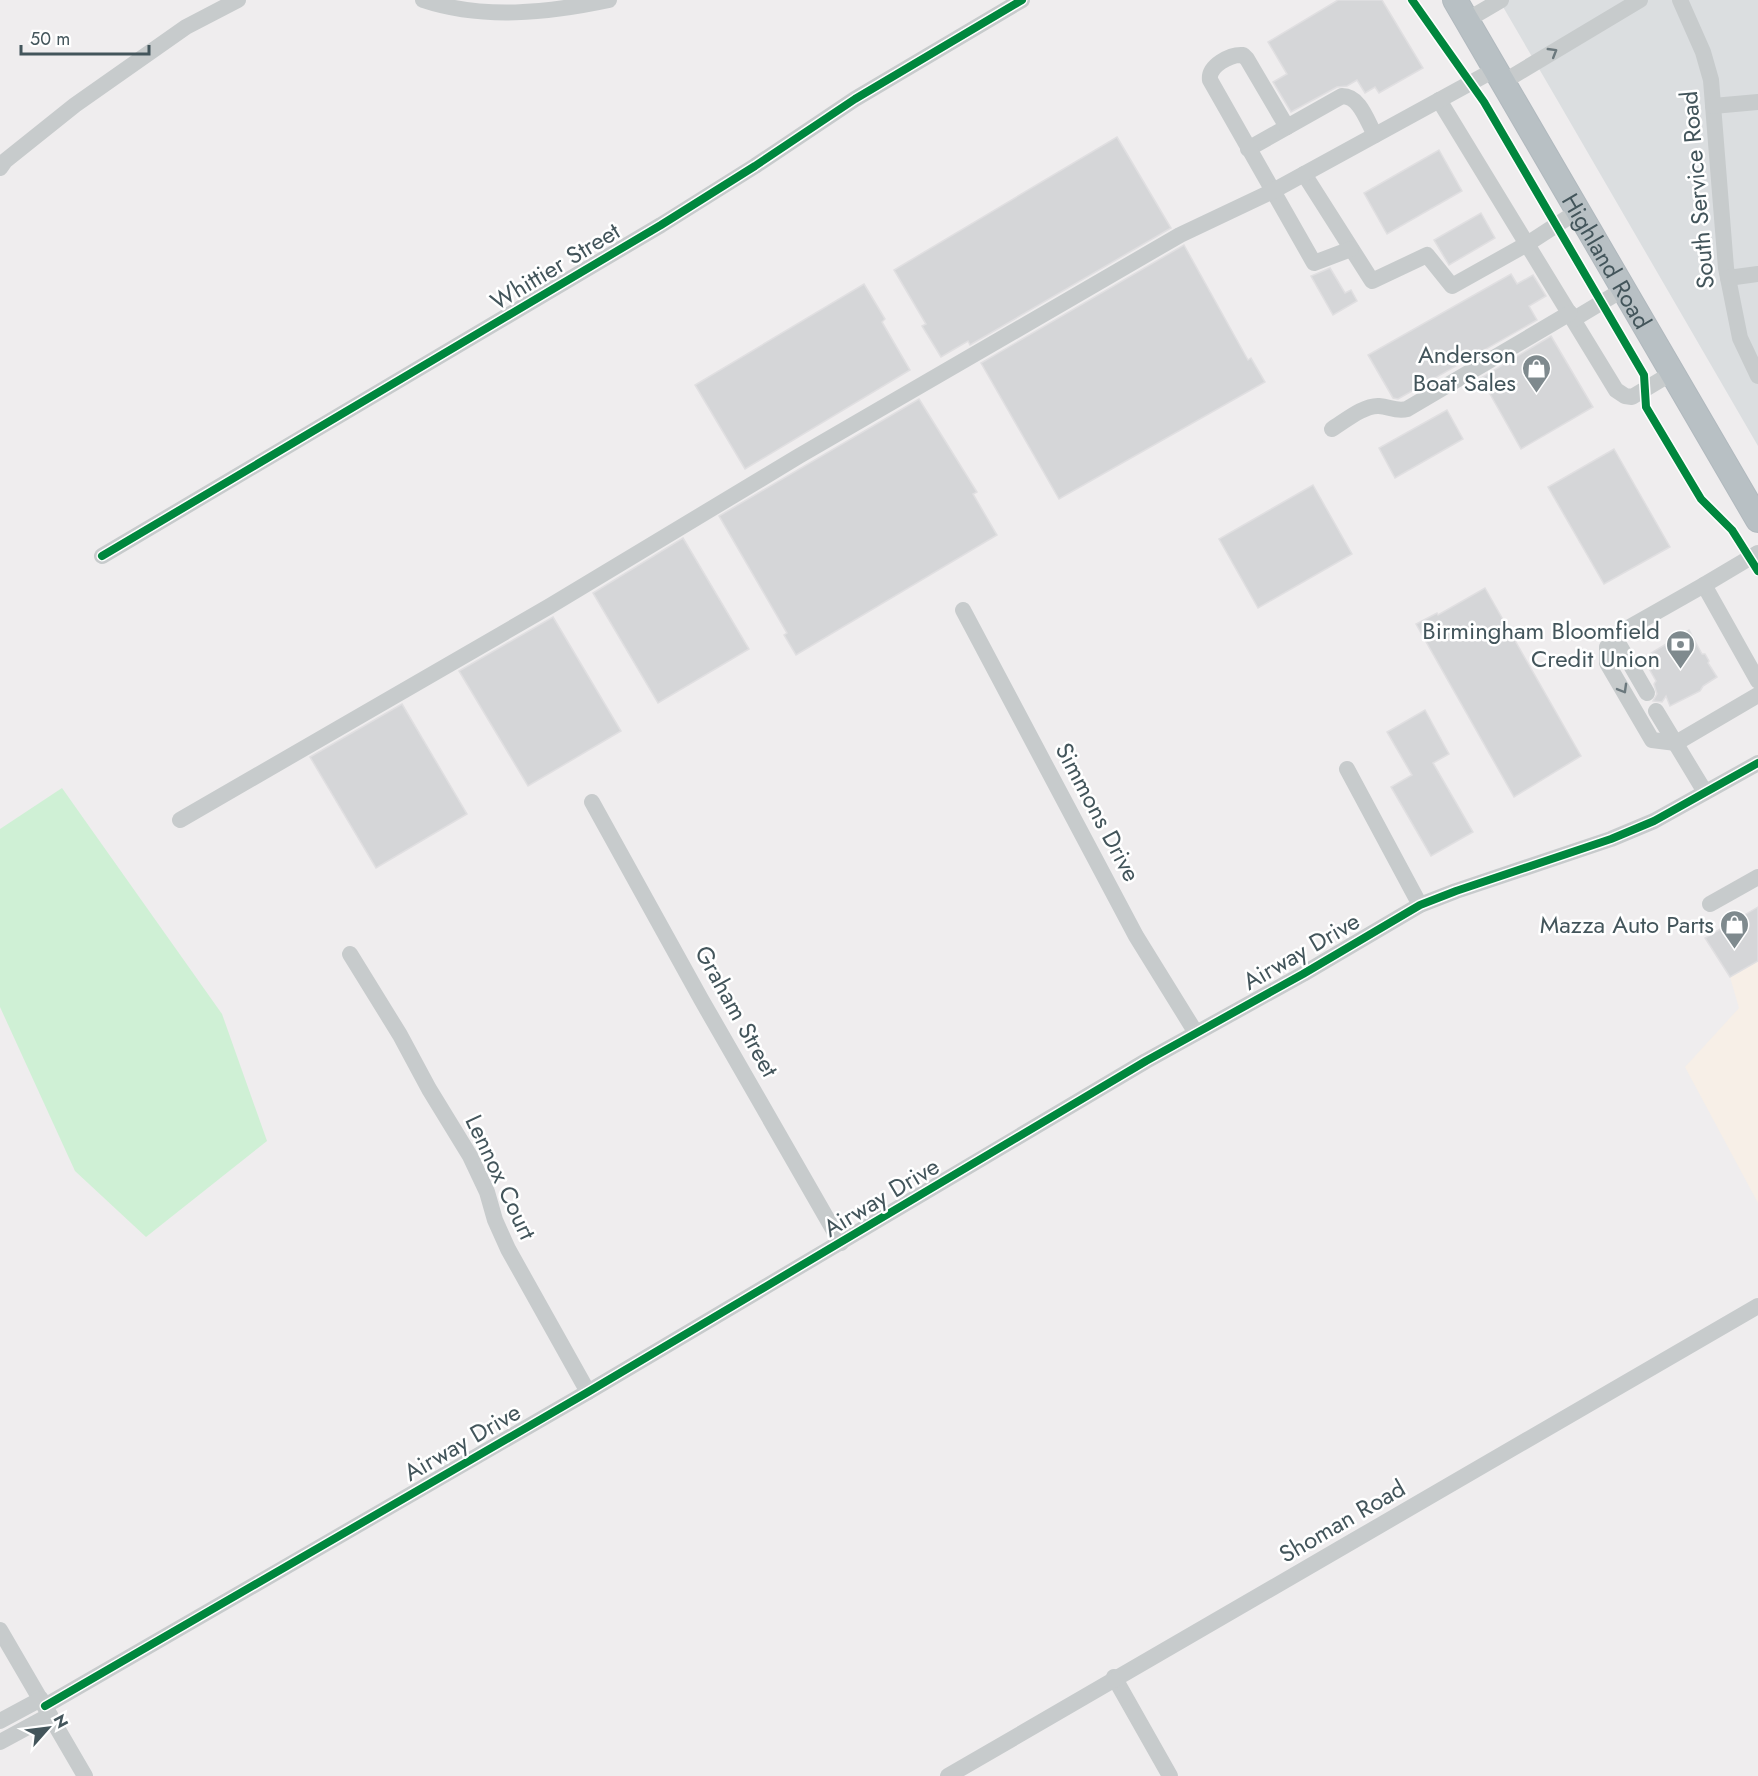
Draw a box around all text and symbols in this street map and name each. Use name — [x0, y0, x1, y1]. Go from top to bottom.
scale bar — [21, 18, 148, 56]
text: 50 m — [30, 26, 70, 52]
one-way arrow — [1547, 47, 1557, 59]
street label: South Service Road — [1671, 90, 1723, 290]
street label: Highland Road — [1554, 186, 1660, 335]
street label: Whittier Street — [484, 213, 627, 318]
place label: Anderson Boat Sales — [1413, 337, 1516, 400]
shop icon: Anderson Boat Sales — [1521, 352, 1553, 394]
place label: Birmingham Bloomfield Credit Union — [1422, 613, 1660, 676]
bank icon: Birmingham Bloomfield Credit Union — [1665, 628, 1697, 670]
one-way arrow — [1615, 683, 1627, 694]
street label: Simmons Drive — [1047, 736, 1149, 888]
street label: Airway Drive — [1236, 903, 1366, 999]
place label: Mazza Auto Parts — [1540, 907, 1714, 942]
shop icon: Mazza Auto Parts — [1719, 908, 1751, 950]
street label: Graham Street — [686, 939, 788, 1083]
street label: Lennox Court — [457, 1109, 545, 1246]
street label: Airway Drive — [816, 1149, 946, 1245]
street label: Airway Drive — [397, 1394, 527, 1490]
street label: Shoman Road — [1272, 1471, 1412, 1571]
north arrow — [18, 1698, 78, 1758]
text: N — [48, 1710, 74, 1732]

